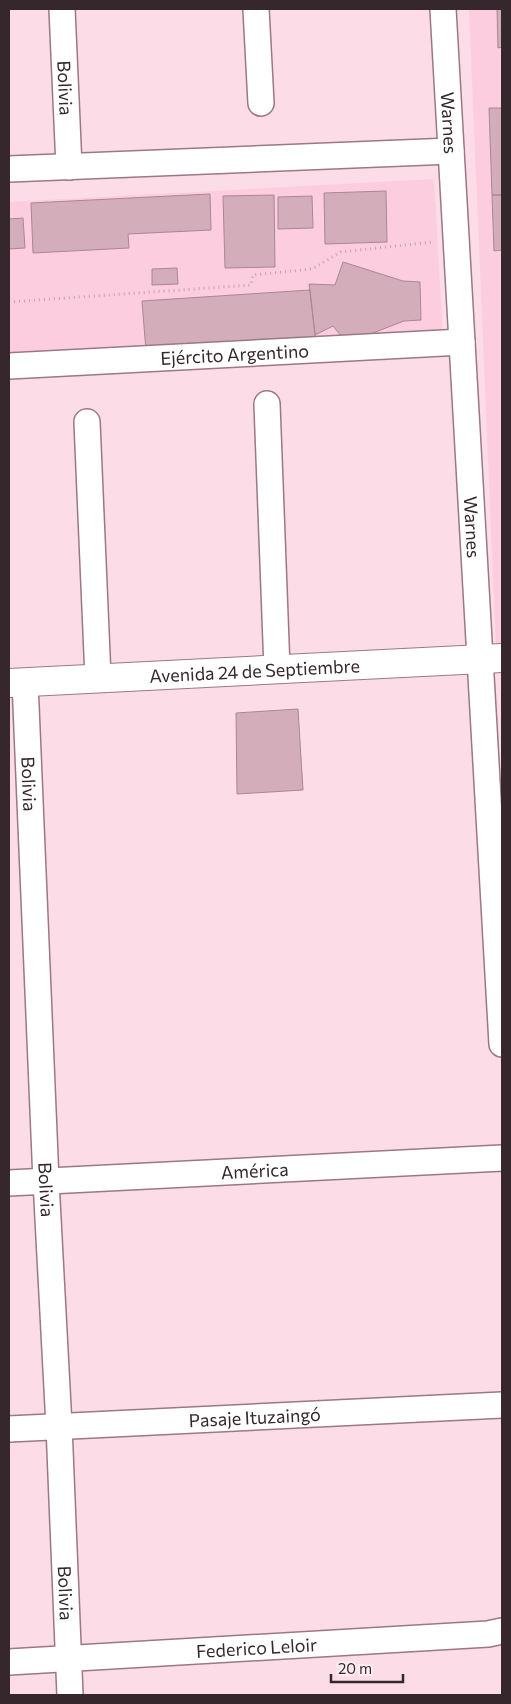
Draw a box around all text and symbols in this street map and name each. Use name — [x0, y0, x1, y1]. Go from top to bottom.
street label: Bolivia — [53, 60, 78, 116]
street label: Warnes — [437, 91, 462, 154]
street label: Ejército Argentino — [160, 339, 310, 369]
street label: Warnes — [460, 496, 485, 559]
street label: Avenida 24 de Septiembre — [149, 654, 360, 687]
street label: Bolivia — [17, 756, 41, 812]
street label: América — [220, 1158, 289, 1183]
street label: Bolivia — [34, 1162, 59, 1218]
street label: Pasaje Ituzaingó — [188, 1403, 321, 1431]
street label: Bolivia — [54, 1565, 78, 1621]
street label: Federico Leloir — [195, 1633, 318, 1662]
scale bar — [331, 1652, 404, 1684]
text: 20 m — [338, 1659, 372, 1677]

